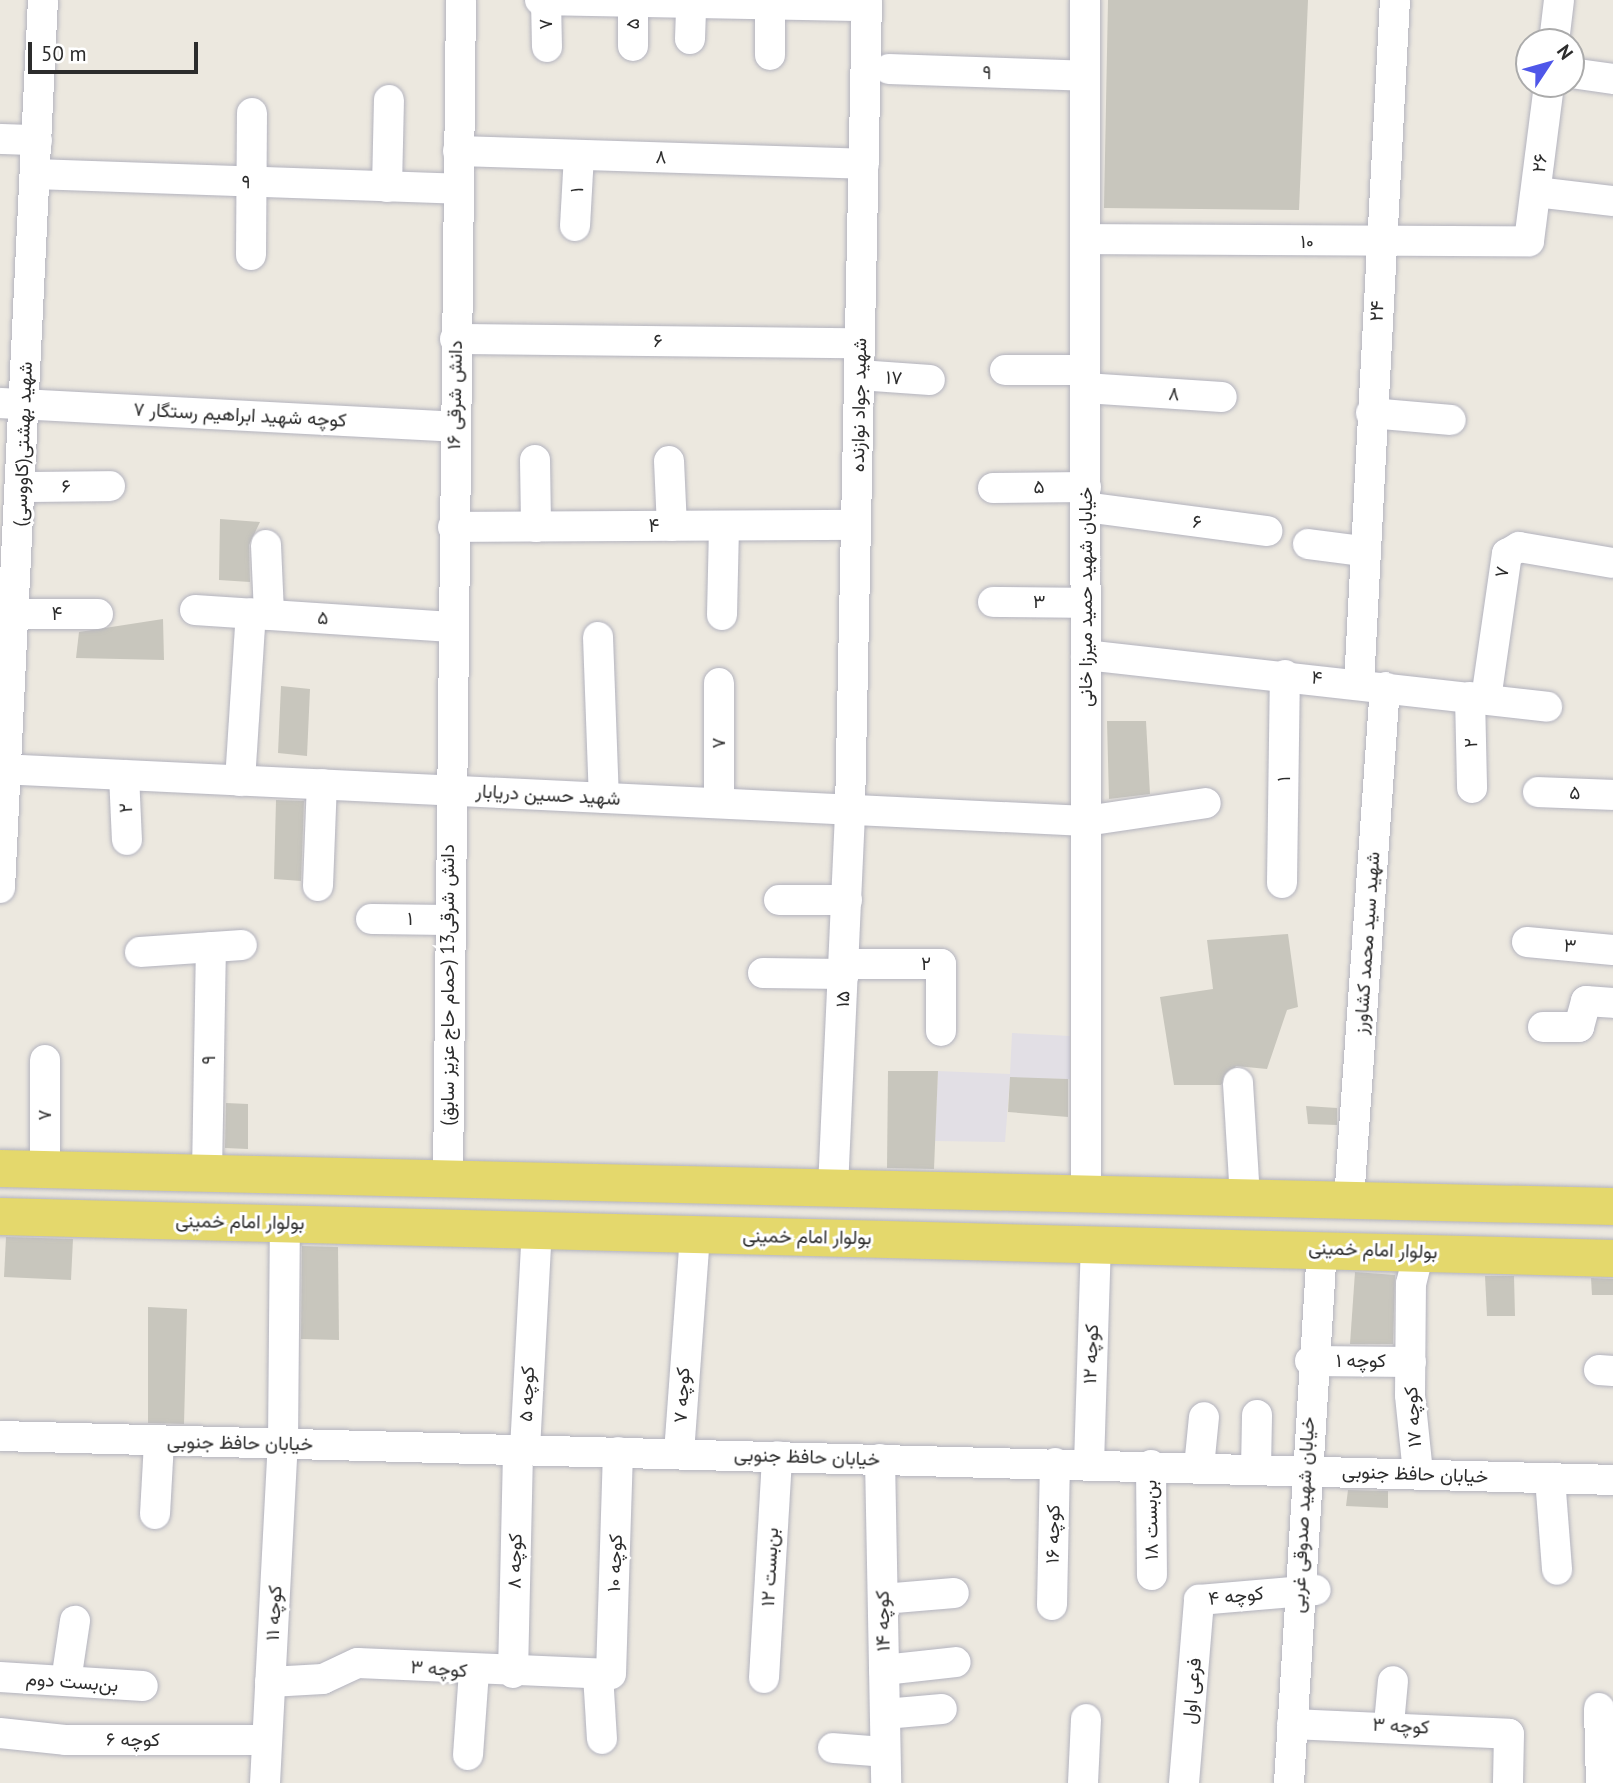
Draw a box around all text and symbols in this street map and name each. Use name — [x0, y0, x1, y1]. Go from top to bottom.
street label: ۷ — [534, 18, 558, 30]
street label: ۵ — [622, 18, 644, 30]
scale bar — [32, 28, 201, 72]
north arrow — [1515, 28, 1585, 98]
text: 50 m — [41, 40, 87, 67]
text: N — [1552, 40, 1579, 64]
street label: ۹ — [982, 61, 992, 85]
street label: ۸ — [655, 145, 667, 169]
street label: ۲۶ — [1528, 152, 1552, 174]
street label: ۹ — [241, 170, 251, 194]
street label: ۱ — [565, 187, 589, 193]
street label: ۱۰ — [1300, 230, 1314, 254]
street label: ۲۴ — [1365, 300, 1389, 322]
street label: ۶ — [653, 330, 663, 352]
street label: شهید جواد نوازنده — [846, 338, 872, 472]
street label: دانش شرقی ۱۶ — [443, 340, 467, 450]
street label: شهید بهشتی(کاووسی) — [9, 361, 37, 527]
street label: ۱۷ — [885, 366, 903, 390]
street label: ۸ — [1168, 382, 1180, 406]
street label: کوچه شهید ابراهیم رستگار ۷ — [133, 398, 347, 432]
street label: ۶ — [61, 476, 71, 498]
street label: ۵ — [1033, 476, 1045, 498]
street label: خیابان شهید حمید میرزا خانی — [1075, 487, 1097, 707]
street label: ۶ — [1191, 510, 1203, 534]
street label: ۴ — [649, 515, 659, 537]
street label: ۷ — [1490, 564, 1514, 580]
street label: ۳ — [1033, 590, 1045, 614]
street label: ۴ — [52, 603, 62, 625]
street label: ۵ — [317, 606, 329, 630]
street label: ۴ — [1310, 666, 1324, 690]
street label: ۷ — [708, 737, 730, 749]
street label: ۲ — [1460, 738, 1482, 748]
street label: ۱ — [1273, 776, 1295, 782]
street label: شهید حسین دریابار — [475, 780, 621, 810]
street label: ۵ — [1569, 781, 1581, 805]
street label: ۲ — [114, 802, 138, 814]
street label: دانش شرقی13 (حمام حاج عزیز سابق) — [437, 844, 459, 1126]
street label: شهید سید محمد کشاورز — [1349, 851, 1385, 1035]
street label: ۱ — [407, 908, 413, 930]
street label: ۳ — [1563, 934, 1577, 958]
street label: ۲ — [921, 953, 931, 975]
street label: ۱۵ — [831, 990, 855, 1008]
street label: ۹ — [198, 1055, 220, 1065]
street label: ۷ — [34, 1109, 56, 1121]
street label: بولوار امام خمینی — [175, 1209, 305, 1235]
street label: بولوار امام خمینی — [742, 1224, 872, 1250]
street label: بولوار امام خمینی — [1308, 1236, 1438, 1264]
street label: کوچه ۱۲ — [1079, 1324, 1103, 1384]
street label: کوچه ۱ — [1336, 1350, 1386, 1372]
street label: کوچه ۵ — [515, 1366, 539, 1422]
street label: کوچه ۷ — [669, 1367, 695, 1423]
street label: کوچه ۱۷ — [1399, 1386, 1427, 1448]
street label: خیابان شهید صدوقی غربی — [1286, 1416, 1320, 1614]
street label: خیابان حافظ جنوبی — [167, 1430, 313, 1456]
street label: خیابان حافظ جنوبی — [733, 1443, 881, 1471]
street label: خیابان حافظ جنوبی — [1341, 1460, 1489, 1488]
street label: بن‌بست ۱۸ — [1139, 1480, 1163, 1560]
street label: کوچه ۱۶ — [1041, 1504, 1065, 1564]
street label: بن‌بست ۱۲ — [757, 1527, 783, 1607]
street label: کوچه ۸ — [503, 1533, 527, 1589]
street label: کوچه ۱۰ — [603, 1534, 627, 1592]
street label: کوچه ۴ — [1207, 1582, 1265, 1610]
street label: کوچه ۱۱ — [261, 1585, 287, 1641]
street label: کوچه ۱۴ — [871, 1590, 895, 1652]
street label: کوچه ۳ — [410, 1656, 468, 1682]
street label: فرعی اول — [1178, 1657, 1206, 1725]
street label: بن‌بست دوم — [25, 1667, 119, 1697]
street label: کوچه ۳ — [1372, 1713, 1430, 1739]
street label: کوچه ۶ — [106, 1729, 160, 1751]

